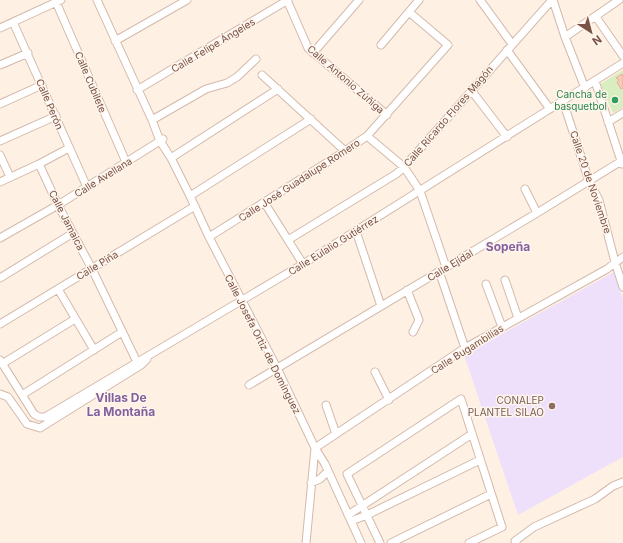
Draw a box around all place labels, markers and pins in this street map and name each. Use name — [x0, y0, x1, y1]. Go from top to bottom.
place label: Cancha de basquetbol — [554, 88, 607, 112]
marker: Cancha de basquetbol — [610, 95, 620, 105]
place label: CONALEP PLANTEL SILAO — [468, 394, 544, 418]
marker: CONALEP PLANTEL SILAO — [547, 401, 557, 411]

